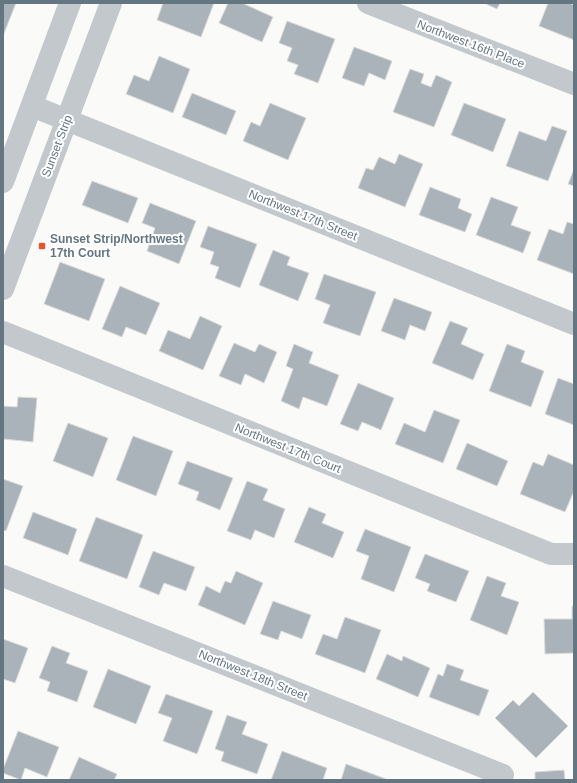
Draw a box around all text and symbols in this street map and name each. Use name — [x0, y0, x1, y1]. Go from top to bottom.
street label: Northwest 16th Place — [415, 17, 527, 71]
street label: Sunset Strip — [39, 113, 75, 179]
street label: Northwest 17th Street — [247, 187, 360, 243]
place label: Sunset Strip/Northwest 17th Court — [50, 232, 183, 260]
marker: Sunset Strip/Northwest 17th Court — [37, 241, 47, 251]
street label: Northwest 17th Court — [233, 420, 344, 476]
street label: Northwest 18th Street — [197, 647, 310, 703]

